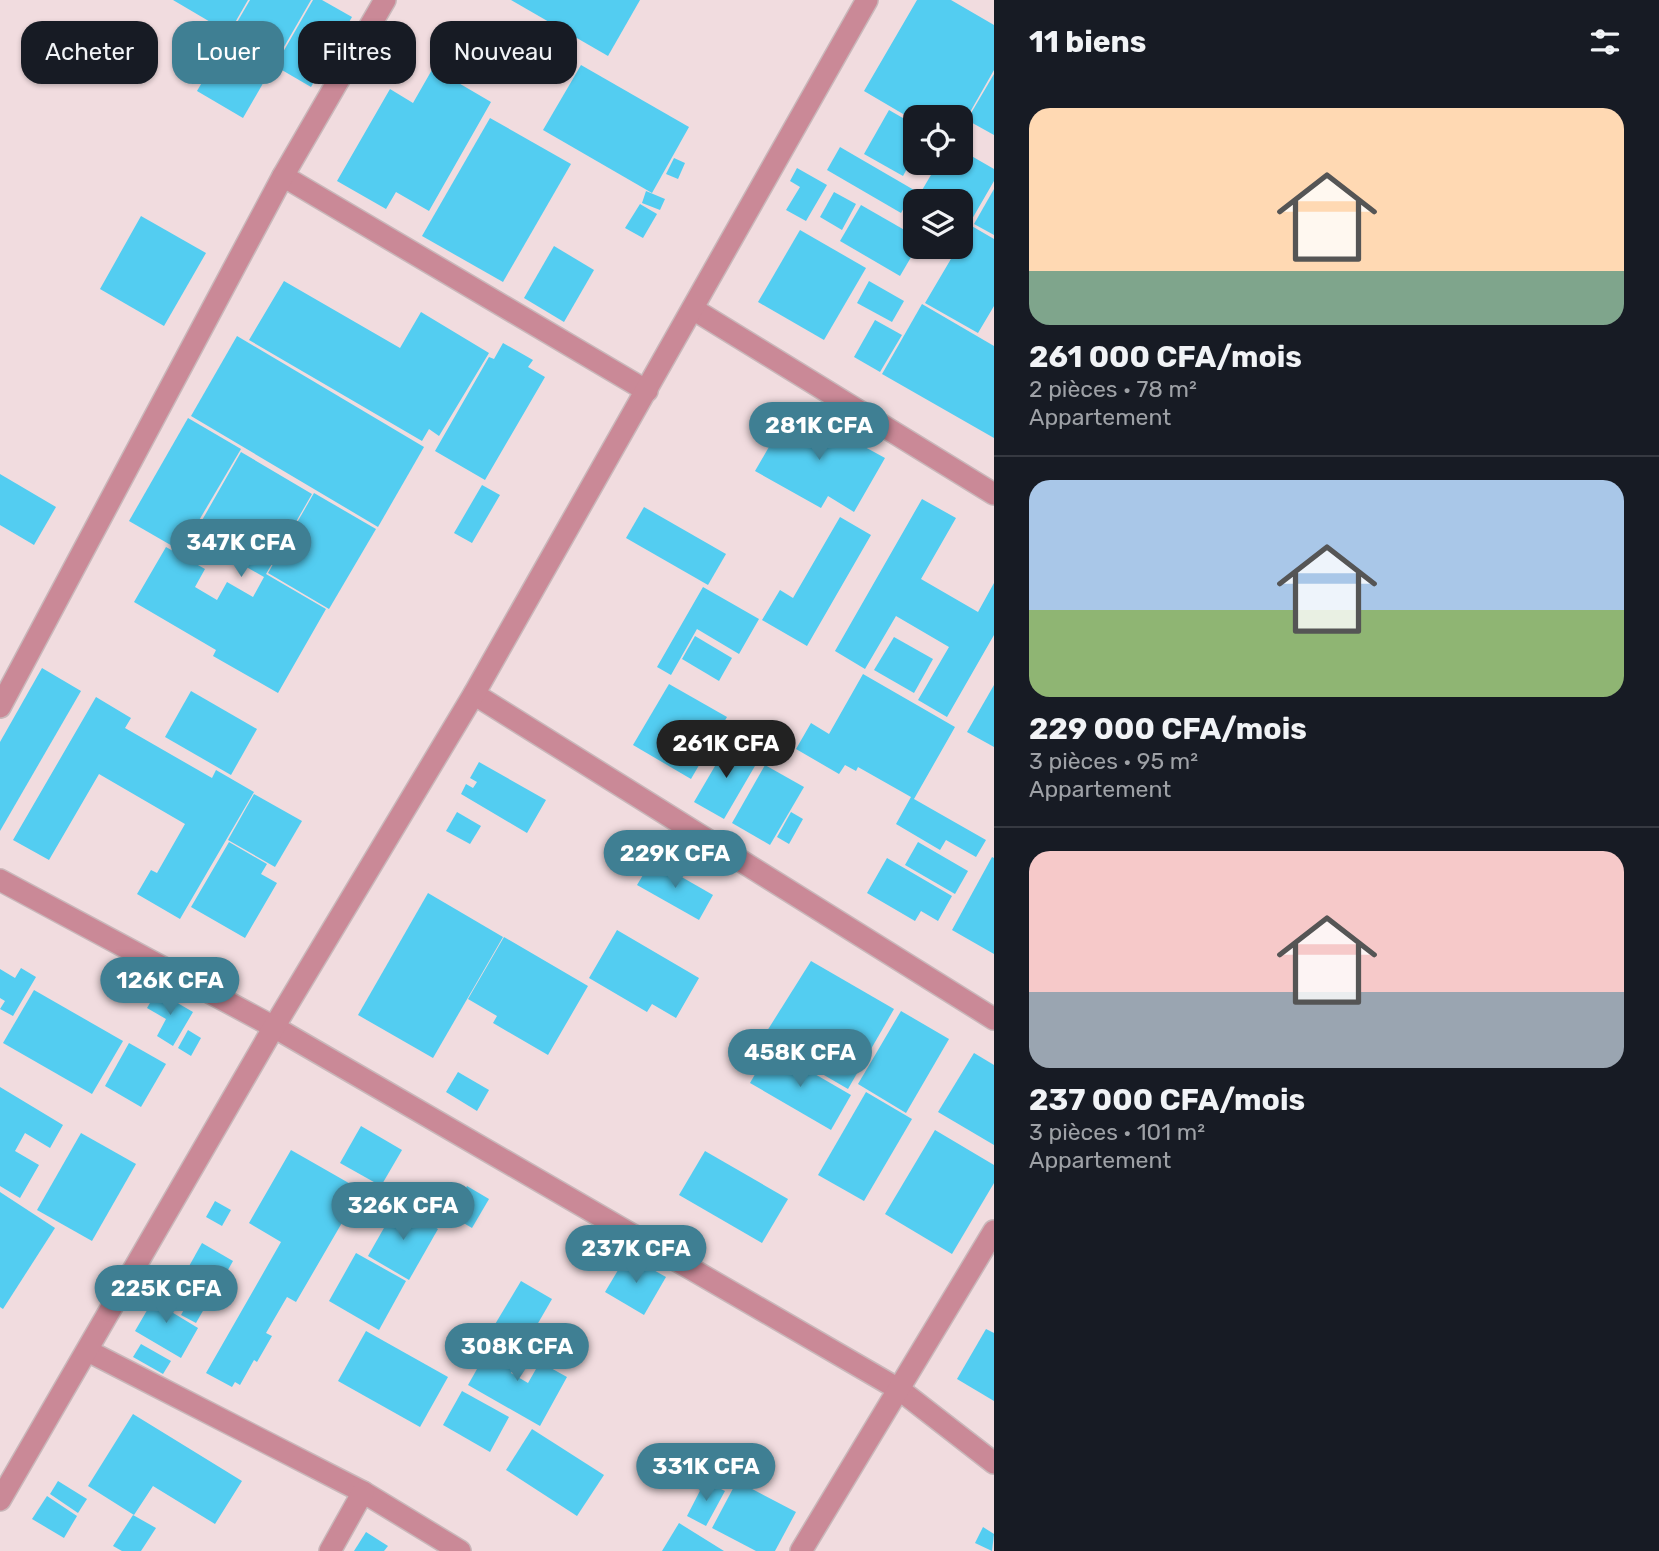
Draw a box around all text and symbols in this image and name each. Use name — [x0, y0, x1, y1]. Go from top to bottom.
chip: Acheter — [21, 21, 158, 84]
chip: Louer — [172, 21, 284, 84]
chip: Filtres — [298, 21, 416, 84]
chip: Nouveau — [430, 21, 577, 84]
icon: filters — [1586, 23, 1624, 61]
text: 11 biens — [1029, 24, 1146, 60]
map controls — [903, 105, 973, 259]
button: locate — [903, 105, 973, 175]
icon: home — [1264, 154, 1390, 280]
button: layers — [903, 189, 973, 259]
text: 261 000 CFA/mois — [1029, 339, 1302, 375]
text: 2 pièces · 78 m² — [1029, 375, 1197, 403]
pin: 281K CFA — [747, 402, 891, 462]
text: Appartement — [1029, 403, 1171, 431]
text: 281K CFA — [765, 411, 873, 439]
pin: 347K CFA — [169, 520, 313, 579]
icon: home — [1264, 526, 1390, 652]
text: 347K CFA — [186, 528, 296, 556]
text: 229 000 CFA/mois — [1029, 711, 1307, 747]
pin: 261K CFA — [654, 720, 798, 780]
text: 261K CFA — [673, 729, 779, 757]
text: 3 pièces · 95 m² — [1029, 747, 1198, 775]
text: Appartement — [1029, 775, 1171, 803]
pin: 229K CFA — [603, 830, 747, 890]
text: 229K CFA — [620, 839, 730, 867]
icon: home — [1264, 897, 1390, 1023]
pin: 126K CFA — [98, 958, 242, 1017]
text: 126K CFA — [116, 966, 224, 994]
pin: 458K CFA — [728, 1030, 872, 1089]
text: 458K CFA — [744, 1038, 856, 1066]
text: 237 000 CFA/mois — [1029, 1082, 1305, 1118]
text: 3 pièces · 101 m² — [1029, 1118, 1205, 1146]
text: Appartement — [1029, 1146, 1171, 1174]
pin: 326K CFA — [331, 1182, 475, 1242]
text: 326K CFA — [347, 1191, 459, 1219]
pin: 237K CFA — [564, 1226, 708, 1285]
text: 237K CFA — [581, 1234, 691, 1262]
pin: 225K CFA — [94, 1266, 238, 1325]
text: 225K CFA — [111, 1274, 221, 1302]
pin: 308K CFA — [445, 1324, 589, 1383]
text: 308K CFA — [461, 1332, 573, 1360]
pin: 331K CFA — [634, 1444, 778, 1503]
text: 331K CFA — [652, 1452, 760, 1480]

